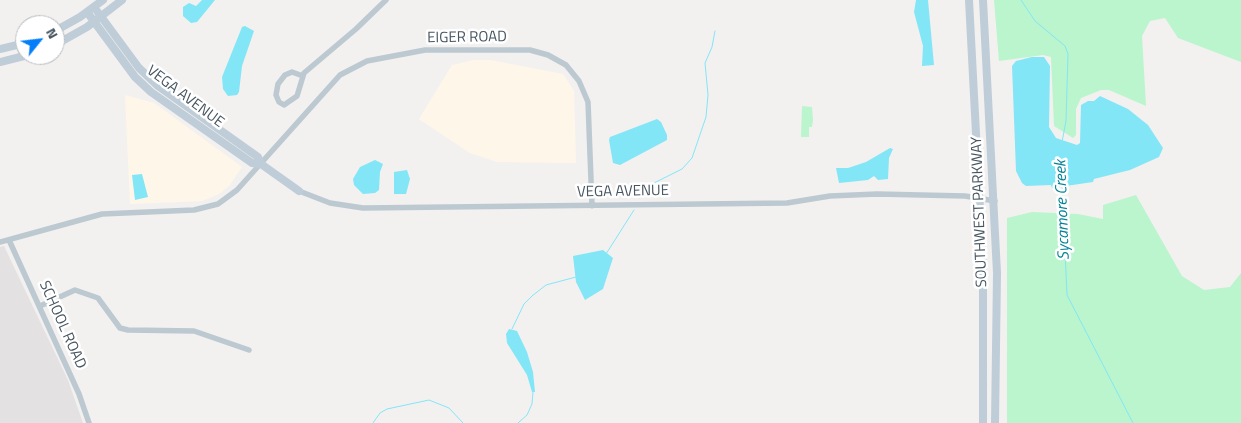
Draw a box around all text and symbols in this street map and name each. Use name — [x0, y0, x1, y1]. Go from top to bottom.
north arrow — [15, 15, 65, 65]
text: N — [41, 24, 64, 42]
street label: EIGER ROAD — [427, 28, 507, 48]
street label: VEGA AVENUE — [143, 62, 227, 132]
street label: SOUTHWEST PARKWAY — [968, 136, 992, 288]
water label: Sycamore Creek — [1052, 160, 1074, 260]
street label: VEGA AVENUE — [577, 182, 669, 202]
street label: SCHOOL ROAD — [35, 278, 89, 372]

